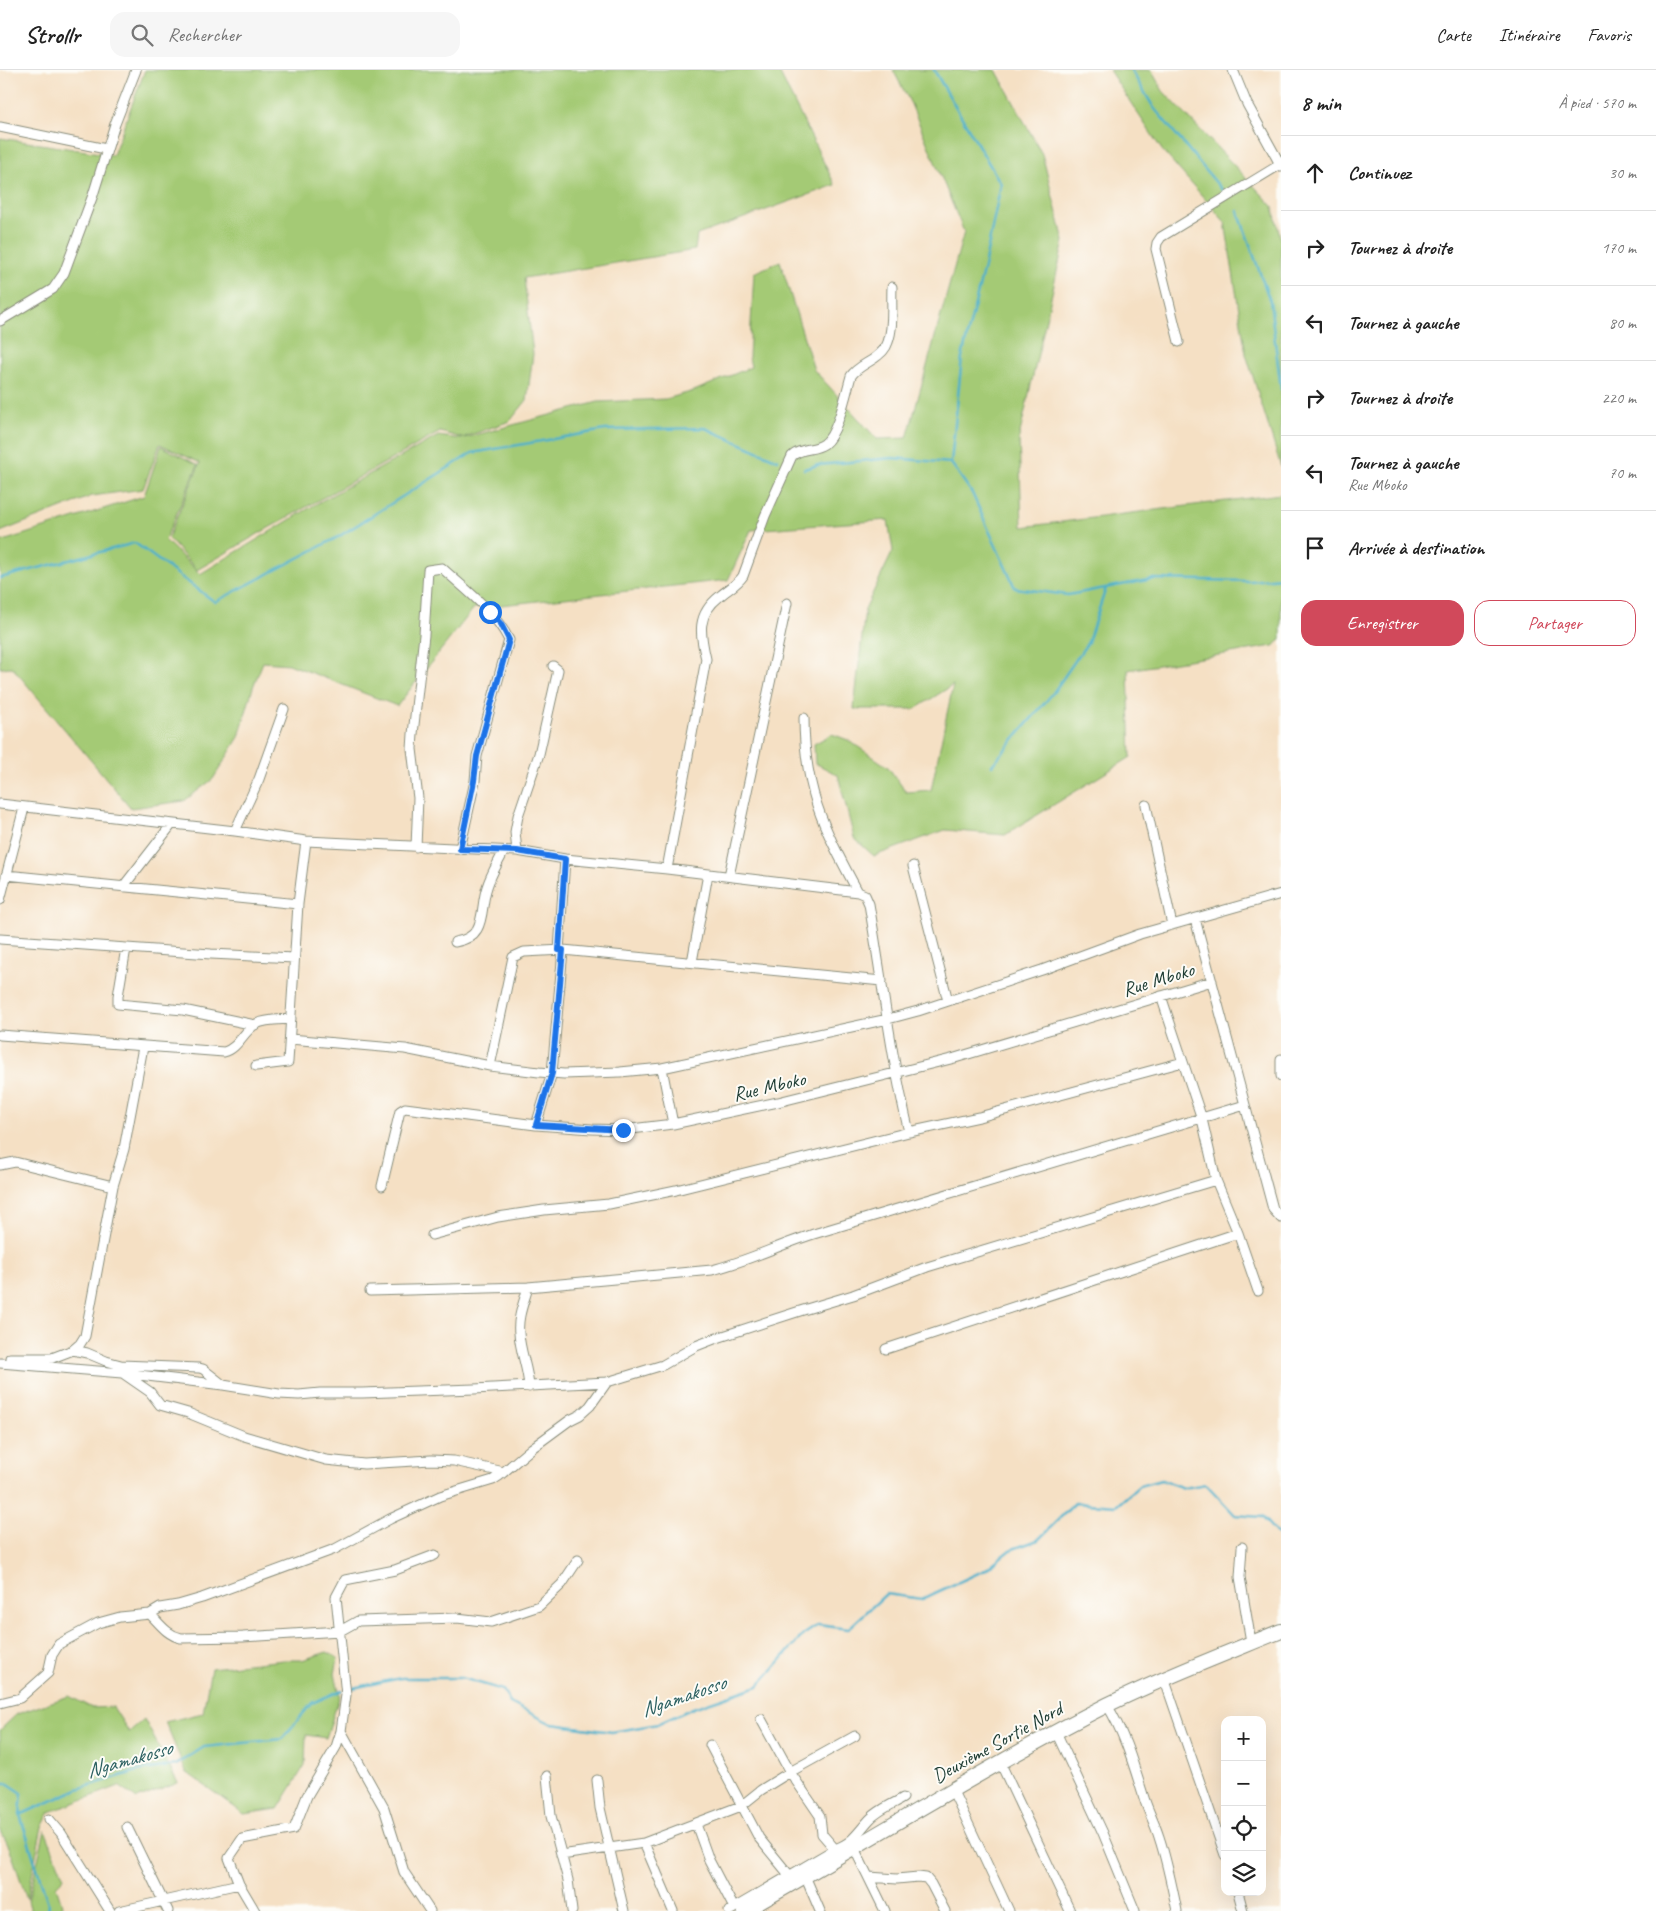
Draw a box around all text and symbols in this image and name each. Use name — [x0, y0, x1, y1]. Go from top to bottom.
search box — [110, 12, 460, 57]
text: Strollr — [25, 20, 80, 50]
icon: search — [128, 21, 156, 49]
text: Rechercher — [168, 23, 241, 47]
text: Carte — [1436, 24, 1471, 46]
text: Itinéraire — [1499, 24, 1560, 46]
text: Favoris — [1588, 24, 1631, 46]
text: 8 min — [1301, 90, 1341, 116]
text: À pied · 570 m — [1558, 93, 1636, 113]
icon: ahead — [1301, 159, 1329, 187]
text: Continuez — [1348, 161, 1411, 185]
text: 30 m — [1609, 163, 1636, 183]
icon: right — [1301, 234, 1329, 262]
text: Tournez à droite — [1348, 236, 1452, 260]
text: 170 m — [1602, 238, 1636, 258]
icon: left — [1301, 309, 1329, 337]
text: Tournez à gauche — [1348, 311, 1459, 335]
text: 80 m — [1609, 313, 1636, 333]
icon: right — [1301, 384, 1329, 412]
text: Tournez à droite — [1348, 386, 1452, 410]
text: 220 m — [1602, 388, 1636, 408]
text: Tournez à gauche — [1348, 451, 1459, 475]
icon: left — [1301, 459, 1329, 487]
text: 70 m — [1609, 463, 1636, 483]
text: Rue Mboko — [1348, 475, 1407, 495]
icon: arrive — [1301, 534, 1329, 562]
text: Arrivée à destination — [1348, 536, 1484, 560]
button: Enregistrer — [1301, 600, 1464, 646]
button: Partager — [1474, 600, 1636, 646]
route start — [479, 601, 502, 624]
street label: Rue Mboko — [1119, 957, 1198, 1002]
street label: Rue Mboko — [731, 1066, 809, 1107]
route end — [612, 1119, 635, 1142]
water label: Ngamakosso — [637, 1669, 731, 1723]
street label: Deuxième Sortie Nord — [928, 1695, 1069, 1789]
map controls — [1221, 1716, 1266, 1896]
button: + — [1221, 1716, 1266, 1761]
water label: Ngamakosso — [83, 1734, 177, 1784]
button: − — [1221, 1761, 1266, 1806]
button: locate — [1221, 1806, 1266, 1851]
button: layers — [1221, 1851, 1266, 1896]

